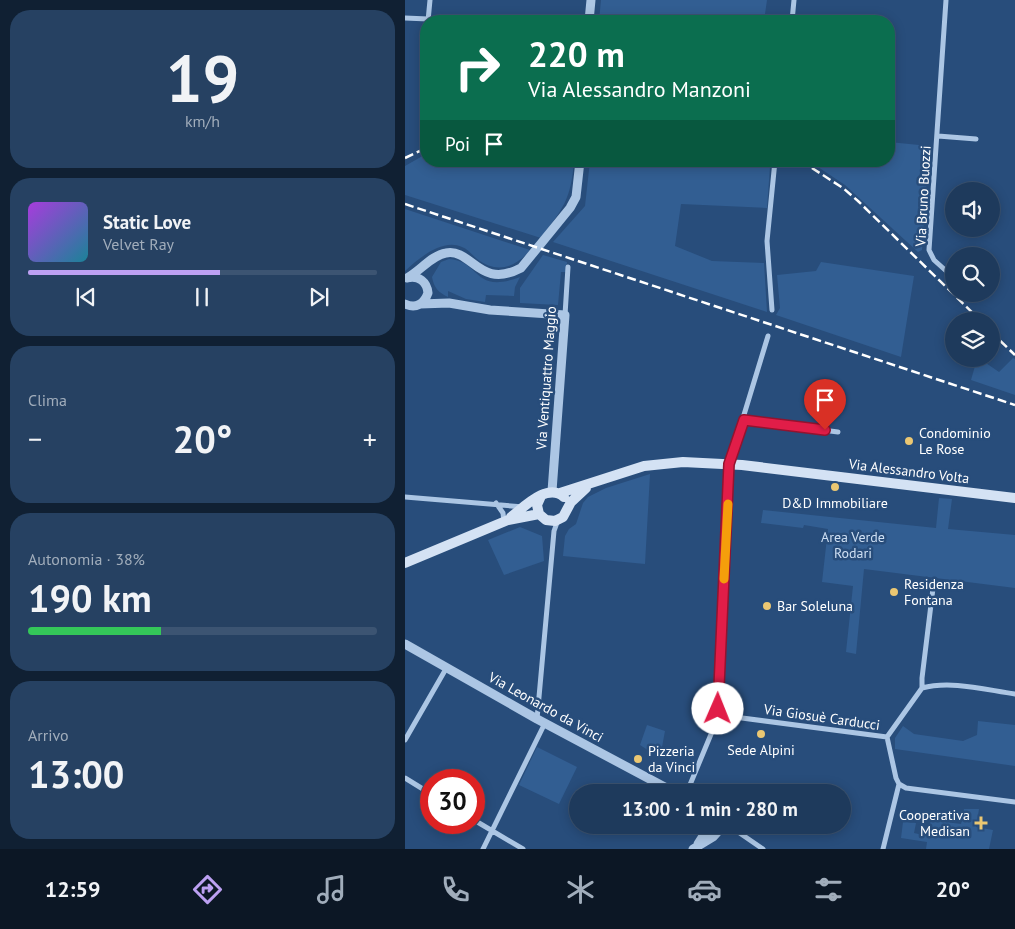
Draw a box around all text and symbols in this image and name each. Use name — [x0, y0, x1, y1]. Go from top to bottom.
text: 220 m — [528, 31, 625, 77]
icon: right — [445, 35, 510, 100]
text: 19 — [166, 36, 239, 120]
text: Via Alessandro Manzoni — [528, 75, 751, 103]
text: km/h — [185, 111, 220, 131]
icon: arrive — [480, 130, 508, 158]
text: Poi — [445, 132, 470, 156]
street label: Via Bruno Buozzi — [911, 145, 935, 248]
map controls — [945, 182, 1000, 367]
button: sound — [945, 182, 1000, 237]
text: Static Love — [103, 210, 191, 234]
text: Velvet Ray — [103, 234, 174, 254]
button: search — [945, 247, 1000, 302]
icon: previous — [72, 283, 100, 311]
icon: pause — [188, 283, 216, 311]
icon: next — [305, 283, 333, 311]
street label: Via Ventiquattro Maggio — [532, 305, 560, 452]
button: layers — [945, 312, 1000, 367]
pin — [804, 379, 846, 430]
icon: arrive — [811, 386, 839, 414]
text: Clima — [28, 390, 67, 410]
text: 20° — [173, 414, 232, 463]
text: − — [28, 420, 42, 457]
text: + — [363, 420, 377, 457]
place label: Condominio Le Rose — [919, 424, 991, 458]
marker: Condominio Le Rose — [903, 435, 915, 447]
street label: Via Alessandro Volta — [847, 455, 970, 487]
marker: D&D Immobiliare — [829, 481, 841, 493]
place label: D&D Immobiliare — [782, 494, 888, 512]
park label: Area Verde Rodari — [821, 528, 885, 562]
text: Autonomia · 38% — [28, 549, 145, 569]
text: 190 km — [28, 573, 152, 622]
place label: Residenza Fontana — [904, 575, 964, 609]
marker: Residenza Fontana — [888, 586, 900, 598]
place label: Bar Soleluna — [777, 597, 853, 615]
marker: Bar Soleluna — [761, 600, 773, 612]
street label: Via Leonardo da Vinci — [485, 667, 607, 746]
position arrow — [691, 682, 743, 734]
street label: Via Giosuè Carducci — [762, 700, 881, 734]
text: Arrivo — [28, 725, 69, 745]
marker: Sede Alpini — [755, 728, 767, 740]
place label: Sede Alpini — [727, 741, 795, 759]
place label: Pizzeria da Vinci — [648, 742, 695, 776]
text: 13:00 — [28, 749, 124, 798]
marker: Pizzeria da Vinci — [632, 753, 644, 765]
speed limit sign: 30 — [420, 769, 485, 834]
text: 13:00 · 1 min · 280 m — [622, 797, 798, 821]
place label: Cooperativa Medisan — [899, 806, 970, 840]
marker: Cooperativa Medisan — [974, 816, 988, 830]
icon: directions — [190, 872, 225, 907]
icon: music — [314, 872, 349, 907]
icon: phone — [438, 872, 473, 907]
icon: climate — [563, 872, 598, 907]
icon: car — [687, 872, 722, 907]
icon: filters — [811, 872, 846, 907]
text: 12:59 — [45, 875, 100, 903]
text: 20° — [936, 875, 970, 903]

